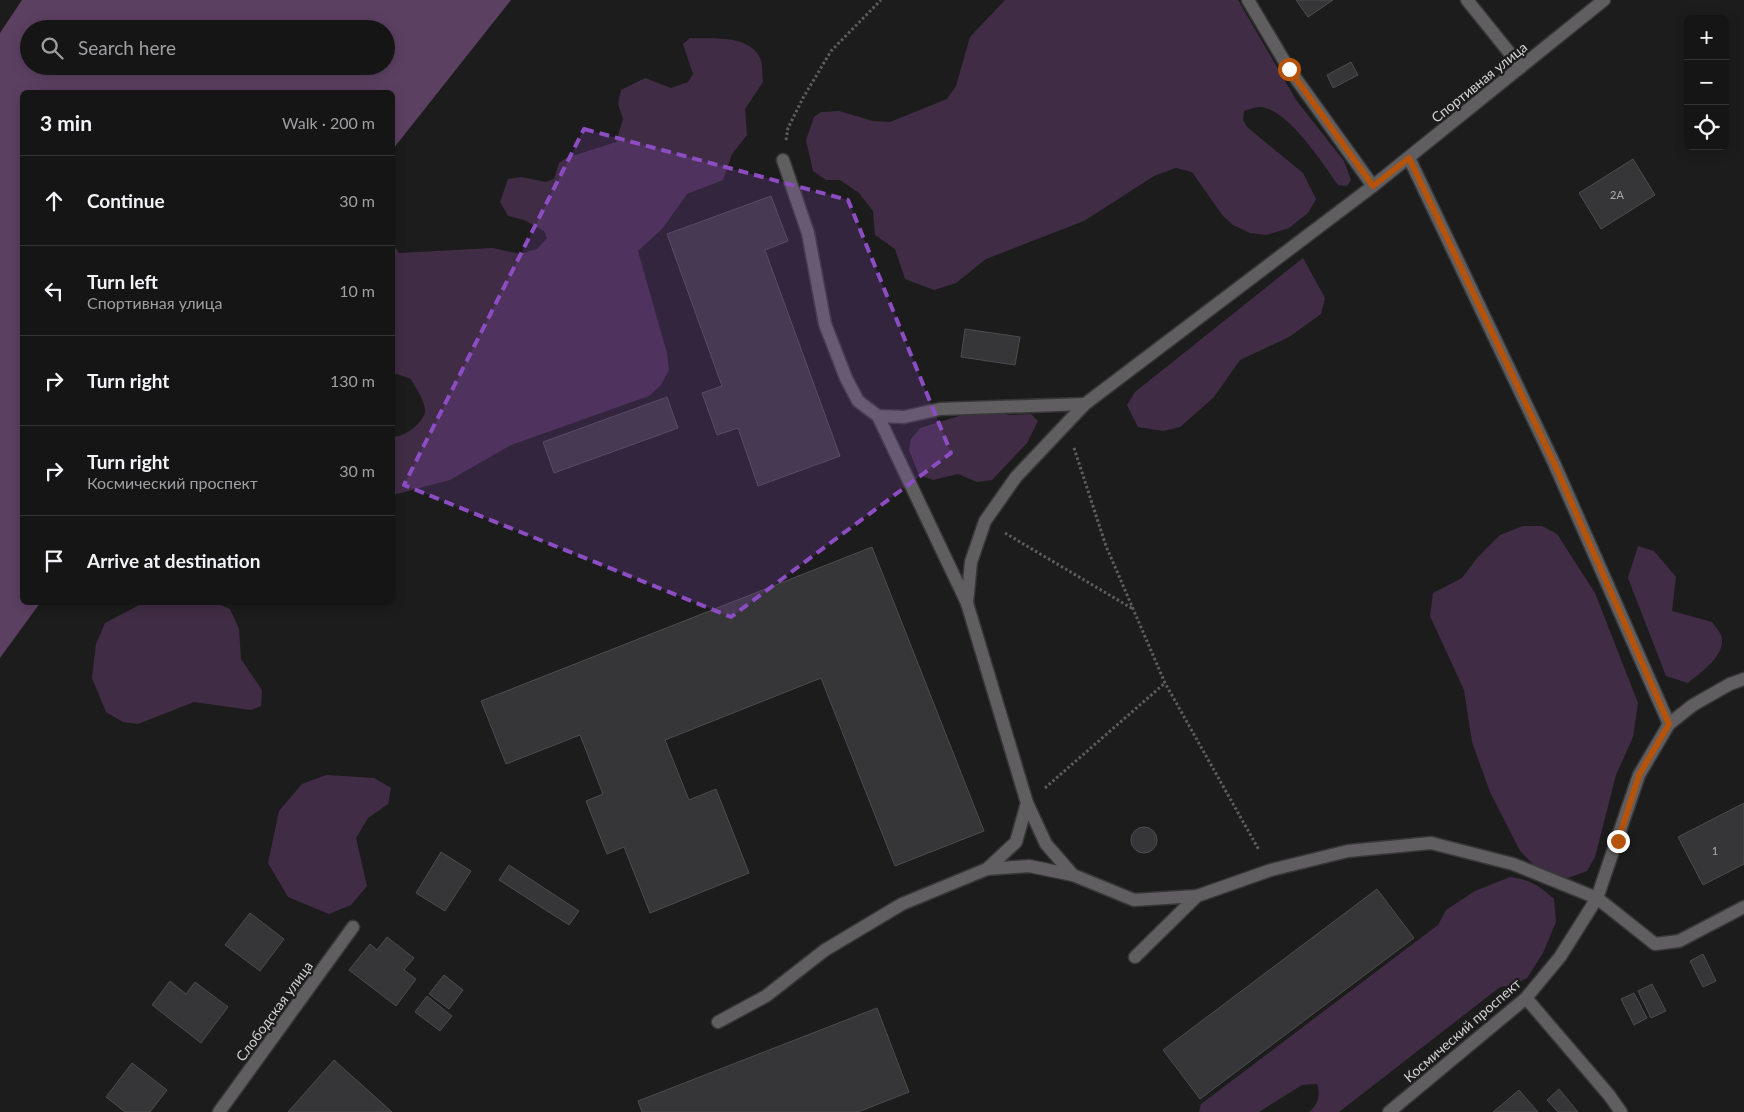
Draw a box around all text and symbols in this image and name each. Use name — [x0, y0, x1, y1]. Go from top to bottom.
map controls — [1684, 15, 1729, 150]
button: + — [1684, 15, 1729, 60]
search box — [20, 20, 395, 75]
icon: search — [38, 34, 66, 62]
text: Search here — [78, 36, 176, 59]
street label: Спортивная улица — [1428, 38, 1530, 126]
route start — [1278, 58, 1301, 81]
button: − — [1684, 60, 1729, 105]
button: locate — [1684, 105, 1729, 150]
text: 3 min — [40, 110, 92, 135]
text: Walk · 200 m — [282, 113, 375, 132]
icon: ahead — [40, 187, 68, 215]
house number: 2А — [1610, 188, 1624, 201]
text: Continue — [87, 189, 165, 212]
text: 30 m — [339, 191, 375, 210]
text: Turn left — [87, 270, 158, 293]
icon: left — [40, 277, 68, 305]
text: 10 m — [339, 281, 375, 300]
text: Спортивная улица — [87, 293, 222, 312]
icon: right — [40, 367, 68, 395]
text: Turn right — [87, 369, 169, 392]
text: 130 m — [330, 371, 375, 390]
text: Turn right — [87, 450, 169, 473]
icon: right — [40, 457, 68, 485]
text: 30 m — [339, 461, 375, 480]
text: Космический проспект — [87, 473, 258, 492]
icon: arrive — [40, 547, 68, 575]
text: Arrive at destination — [87, 549, 260, 572]
route end — [1607, 830, 1630, 853]
house number: 1 — [1712, 844, 1718, 857]
street label: Слободская улица — [232, 958, 316, 1064]
street label: Космический проспект — [1400, 975, 1524, 1085]

